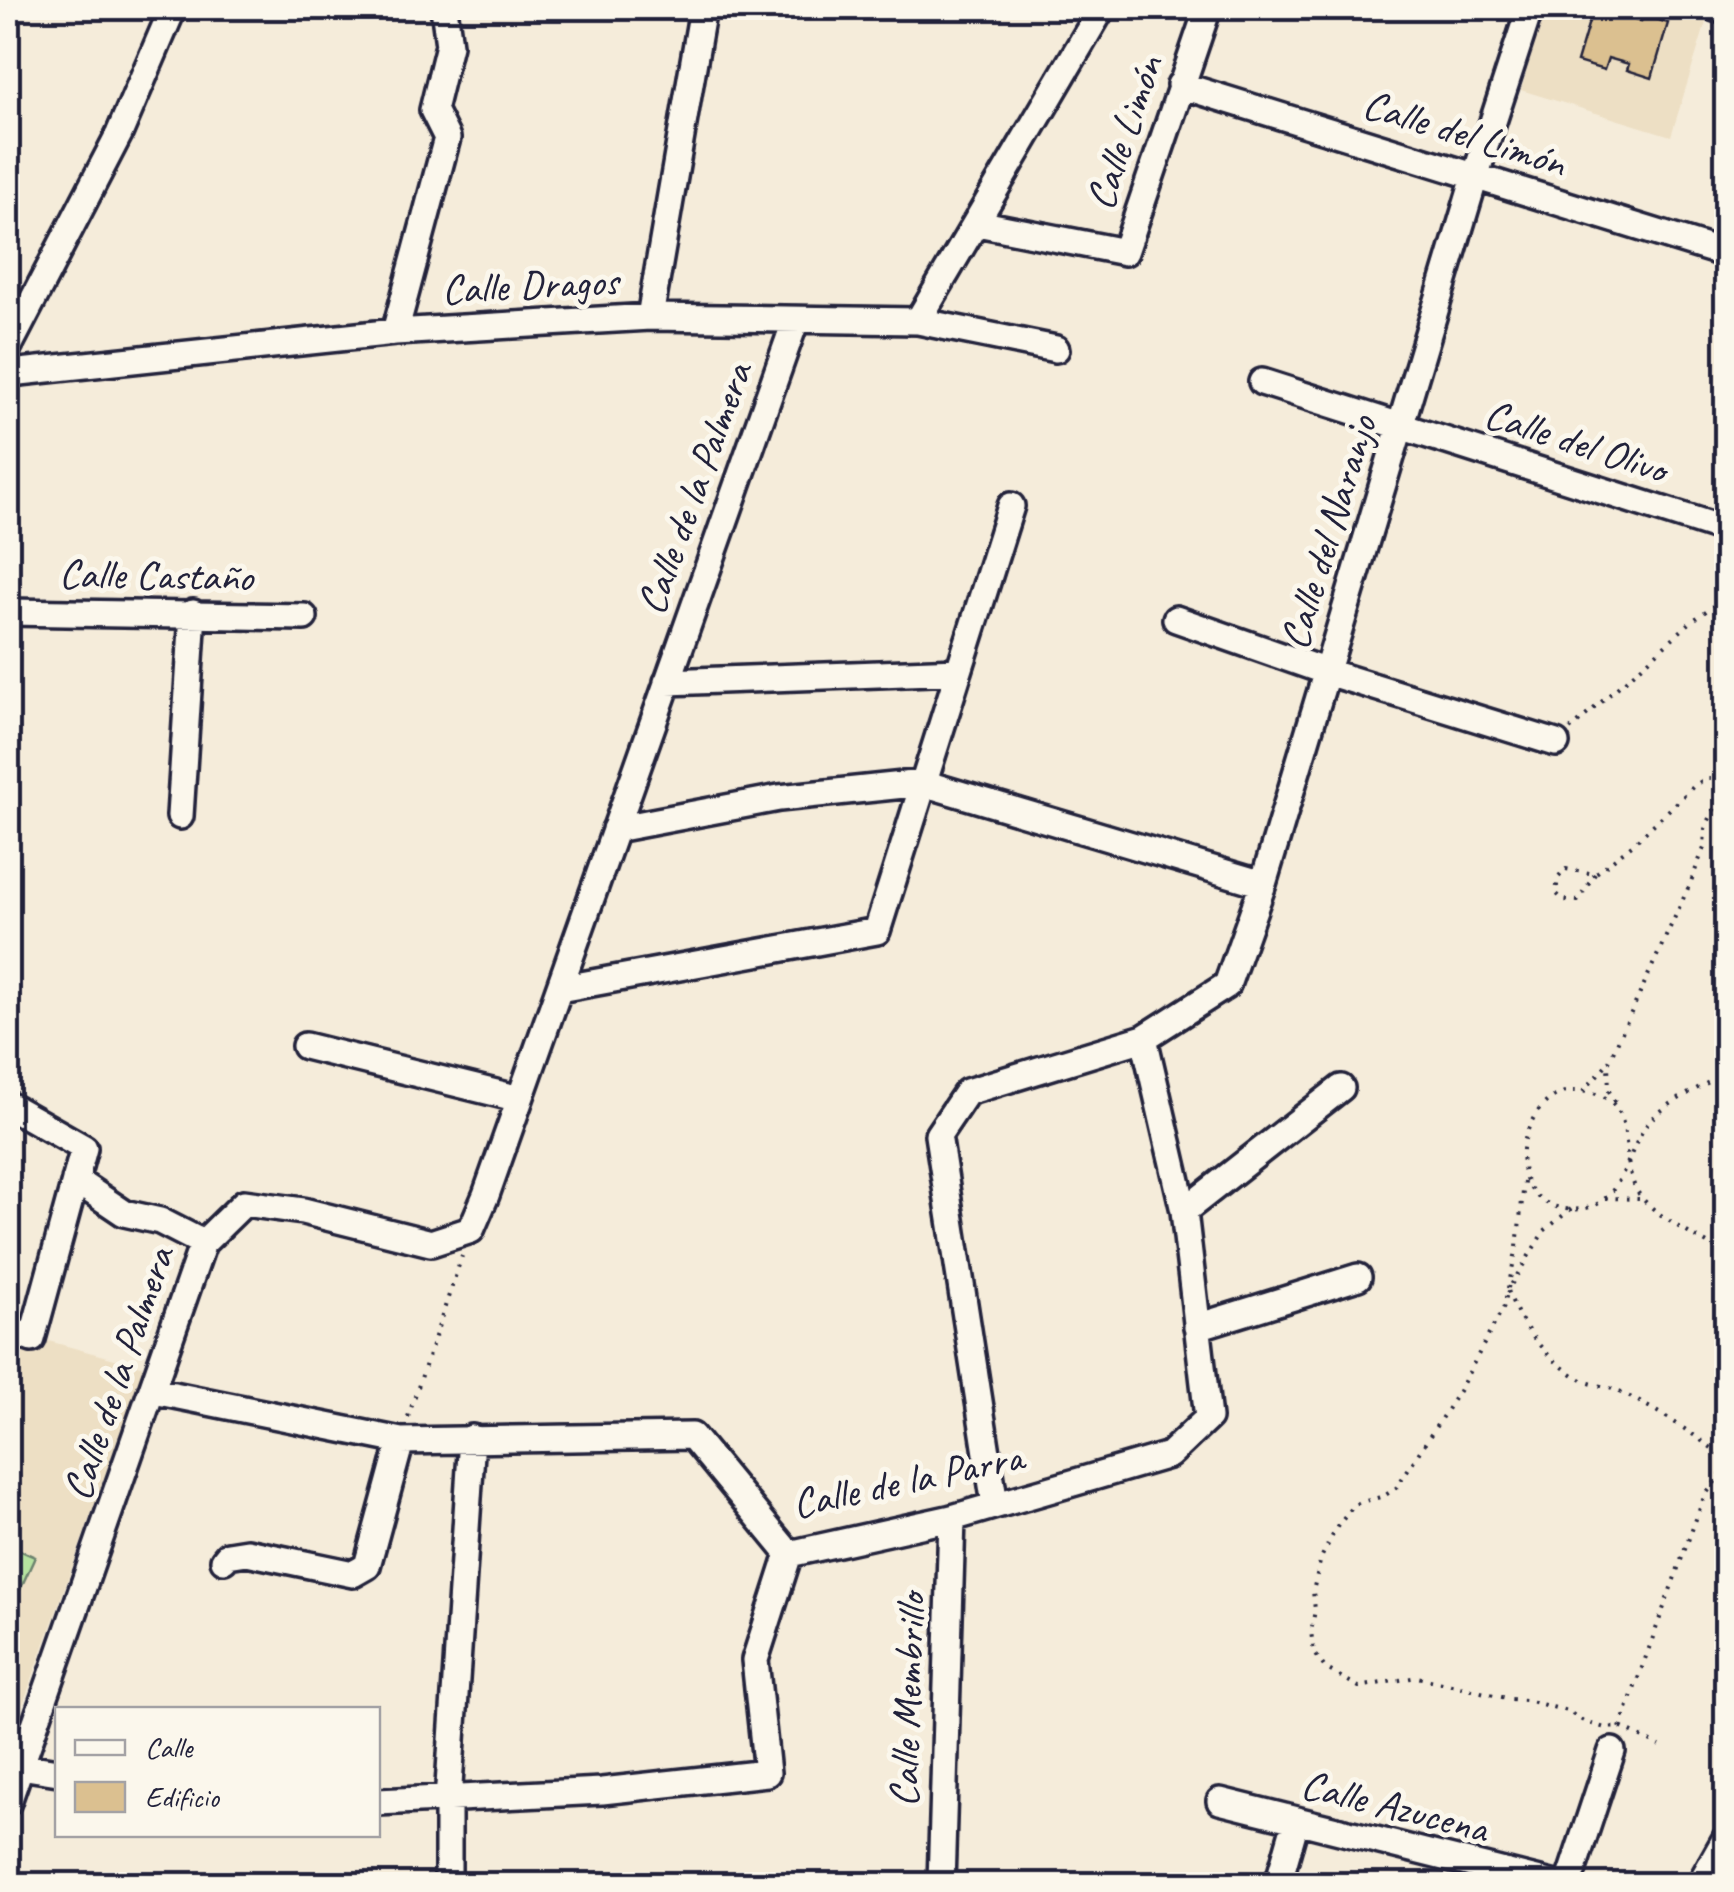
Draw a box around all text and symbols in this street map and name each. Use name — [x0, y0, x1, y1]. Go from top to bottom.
street label: Calle Limón — [1073, 48, 1176, 216]
street label: Calle del Limón — [1357, 78, 1573, 190]
street label: Calle Dragos — [440, 254, 623, 317]
street label: Calle de la Palmera — [624, 353, 765, 622]
street label: Calle del Olivo — [1478, 387, 1677, 497]
street label: Calle del Naranjo — [1268, 407, 1390, 656]
street label: Calle Castaño — [59, 547, 256, 604]
street label: Calle de la Palmera — [50, 1238, 187, 1507]
street label: Calle de la Parra — [787, 1429, 1031, 1531]
street label: Calle Membrillo — [877, 1588, 938, 1808]
legend — [55, 1707, 380, 1837]
text: Calle — [145, 1728, 194, 1766]
street label: Calle Azucena — [1296, 1758, 1496, 1856]
text: Edificio — [145, 1778, 220, 1816]

